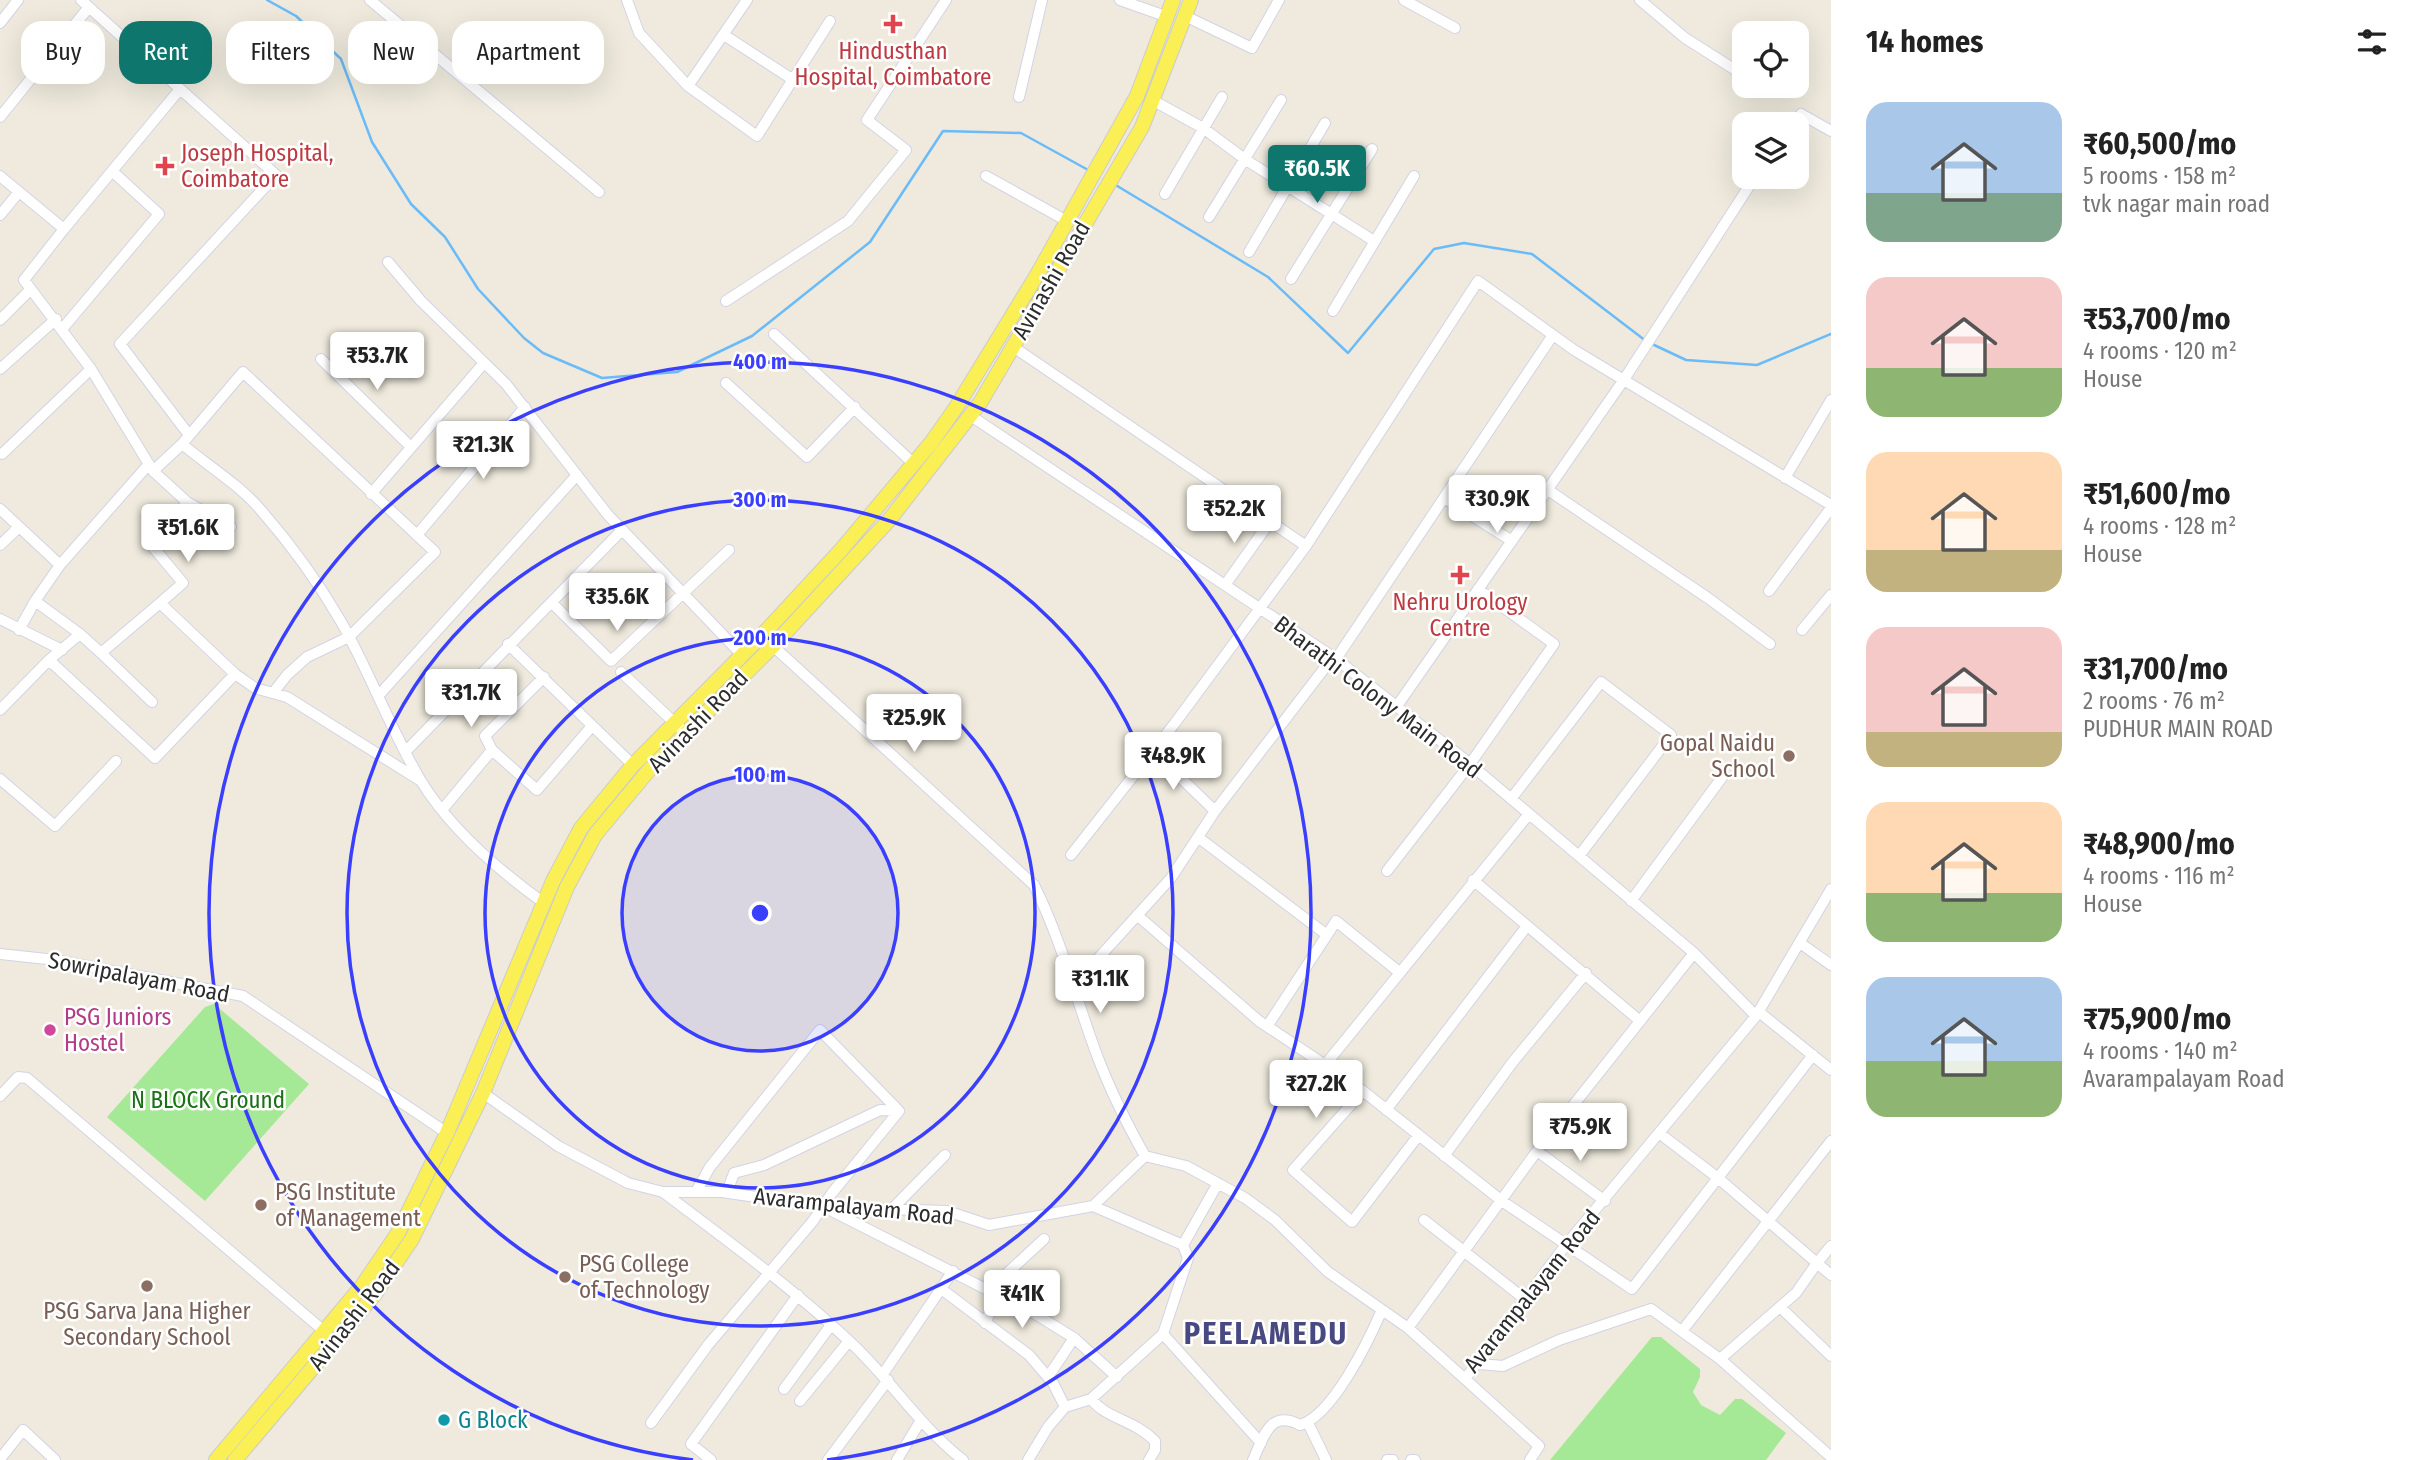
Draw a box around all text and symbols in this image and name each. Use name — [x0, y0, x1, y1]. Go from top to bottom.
marker: Hindusthan Hospital, Coimbatore — [883, 14, 903, 34]
chip: Buy — [21, 21, 105, 84]
chip: Rent — [119, 21, 212, 84]
chip: Filters — [226, 21, 334, 84]
chip: New — [348, 21, 438, 84]
chip: Apartment — [452, 21, 604, 84]
map controls — [1732, 21, 1809, 189]
button: locate — [1732, 21, 1809, 98]
icon: filters — [2353, 23, 2391, 61]
text: 14 homes — [1866, 24, 1983, 60]
place label: Hindusthan Hospital, Coimbatore — [795, 37, 991, 91]
button: layers — [1732, 112, 1809, 189]
text: ₹60,500/mo — [2083, 126, 2236, 162]
icon: home — [1922, 130, 2006, 214]
place label: Joseph Hospital, Coimbatore — [181, 139, 334, 193]
pin: ₹60.5K — [1260, 146, 1374, 205]
text: ₹60.5K — [1284, 154, 1350, 182]
marker: Joseph Hospital, Coimbatore — [155, 156, 175, 176]
text: 5 rooms · 158 m² — [2083, 162, 2236, 190]
text: tvk nagar main road — [2083, 190, 2270, 218]
street label: Avinashi Road — [1006, 216, 1096, 344]
text: ₹53,700/mo — [2083, 301, 2230, 337]
icon: home — [1922, 305, 2006, 389]
pin: ₹53.7K — [320, 332, 434, 392]
text: 4 rooms · 120 m² — [2083, 337, 2237, 365]
text: ₹53.7K — [346, 341, 408, 369]
text: 400 m — [733, 349, 787, 375]
text: House — [2083, 365, 2142, 393]
pin: ₹21.3K — [426, 421, 540, 481]
text: ₹21.3K — [452, 430, 514, 458]
pin: ₹30.9K — [1440, 476, 1554, 535]
text: ₹51,600/mo — [2083, 476, 2230, 512]
icon: home — [1922, 480, 2006, 564]
text: ₹30.9K — [1465, 484, 1529, 512]
pin: ₹52.2K — [1177, 486, 1291, 545]
text: 300 m — [732, 487, 787, 513]
text: ₹52.2K — [1203, 494, 1265, 522]
pin: ₹51.6K — [131, 504, 245, 564]
text: 4 rooms · 128 m² — [2083, 512, 2236, 540]
text: ₹51.6K — [157, 513, 219, 541]
text: House — [2083, 540, 2142, 568]
marker: Nehru Urology Centre — [1450, 565, 1470, 585]
pin: ₹35.6K — [560, 574, 674, 633]
text: ₹35.6K — [585, 582, 649, 610]
place label: Nehru Urology Centre — [1392, 588, 1528, 642]
street label: Bharathi Colony Main Road — [1269, 610, 1487, 784]
text: 200 m — [732, 625, 787, 651]
text: ₹31,700/mo — [2083, 651, 2228, 687]
icon: home — [1922, 655, 2006, 739]
street label: Avinashi Road — [642, 664, 754, 778]
pin: ₹31.7K — [414, 670, 528, 729]
text: ₹31.7K — [441, 678, 501, 706]
text: 2 rooms · 76 m² — [2083, 687, 2225, 715]
pin: ₹25.9K — [857, 694, 971, 754]
text: ₹25.9K — [882, 703, 946, 731]
text: PUDHUR MAIN ROAD — [2083, 715, 2273, 743]
place label: Gopal Naidu School — [1660, 729, 1775, 783]
pin: ₹48.9K — [1116, 732, 1230, 792]
text: ₹48.9K — [1141, 741, 1205, 769]
marker: Gopal Naidu School — [1781, 748, 1797, 764]
text: 100 m — [734, 762, 786, 788]
text: ₹48,900/mo — [2083, 826, 2235, 862]
icon: home — [1922, 830, 2006, 914]
text: 4 rooms · 116 m² — [2083, 862, 2235, 890]
text: House — [2083, 890, 2142, 918]
centre of rings — [748, 901, 772, 925]
street label: Sowripalayam Road — [46, 946, 232, 1008]
pin: ₹31.1K — [1043, 956, 1157, 1015]
text: ₹31.1K — [1071, 964, 1129, 992]
text: ₹75,900/mo — [2083, 1001, 2231, 1037]
place label: PSG Juniors Hostel — [64, 1003, 172, 1057]
icon: home — [1922, 1005, 2006, 1089]
marker: PSG Juniors Hostel — [42, 1022, 58, 1038]
text: 4 rooms · 140 m² — [2083, 1037, 2238, 1065]
pin: ₹27.2K — [1259, 1060, 1373, 1120]
text: Avarampalayam Road — [2083, 1065, 2284, 1093]
text: ₹27.2K — [1286, 1069, 1346, 1097]
park label: N BLOCK Ground — [131, 1086, 285, 1114]
pin: ₹75.9K — [1523, 1104, 1637, 1163]
text: ₹75.9K — [1549, 1112, 1611, 1140]
place label: PSG Institute of Management — [275, 1178, 421, 1232]
street label: Avarampalayam Road — [752, 1182, 956, 1230]
marker: PSG Institute of Management — [253, 1197, 269, 1213]
street label: Avarampalayam Road — [1458, 1204, 1606, 1378]
place label: PSG College of Technology — [579, 1250, 710, 1304]
street label: Avinashi Road — [302, 1254, 406, 1376]
marker: PSG College of Technology — [557, 1269, 573, 1285]
pin: ₹41K — [981, 1270, 1063, 1330]
marker: PSG Sarva Jana Higher Secondary School — [139, 1278, 155, 1294]
text: ₹41K — [1000, 1279, 1044, 1307]
place label: PSG Sarva Jana Higher Secondary School — [43, 1297, 251, 1351]
district label: PEELAMEDU — [1184, 1316, 1348, 1352]
place label: G Block — [458, 1406, 528, 1434]
marker: G Block — [436, 1412, 452, 1428]

